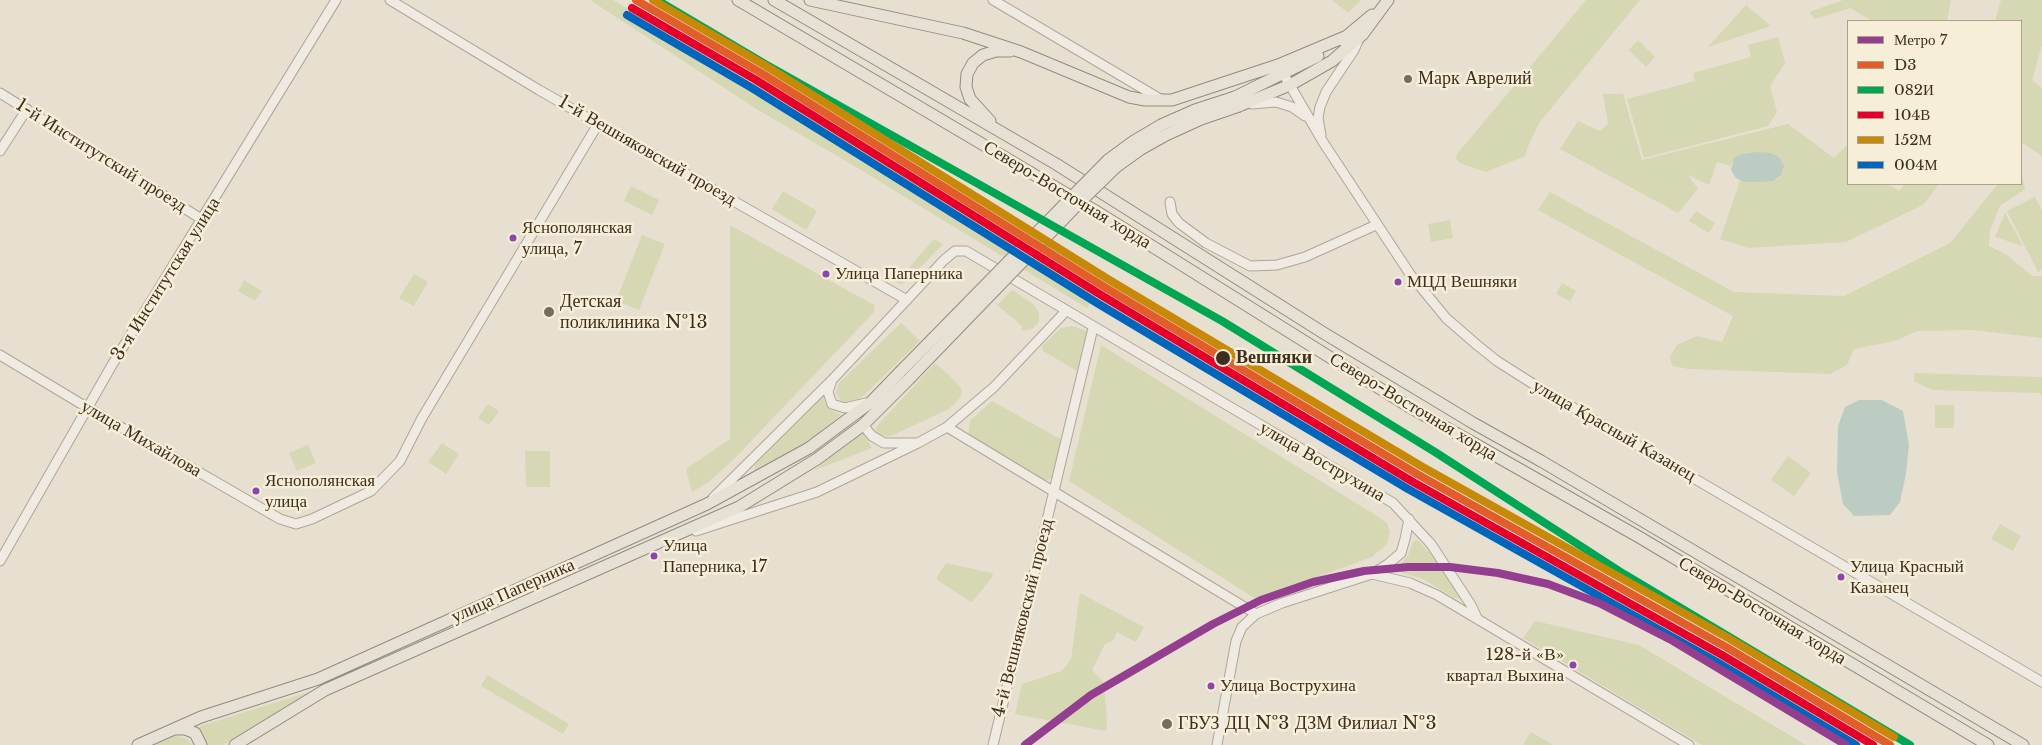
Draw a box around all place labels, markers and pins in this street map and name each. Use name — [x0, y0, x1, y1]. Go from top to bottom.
place label: Марк Аврелий — [1418, 68, 1532, 90]
marker: Марк Аврелий — [1402, 73, 1414, 85]
place label: Яснополянская улица, 7 — [522, 218, 632, 258]
marker: Яснополянская улица, 7 — [508, 233, 518, 243]
place label: Улица Паперника — [835, 264, 963, 284]
marker: Улица Паперника — [821, 269, 831, 279]
place label: МЦД Вешняки — [1407, 272, 1517, 292]
marker: МЦД Вешняки — [1393, 277, 1403, 287]
place label: Детская поликлиника №13 — [560, 291, 708, 334]
marker: Детская поликлиника №13 — [542, 305, 556, 319]
place label: Вешняки — [1236, 347, 1312, 369]
marker: Вешняки — [1214, 349, 1232, 367]
place label: Яснополянская улица — [265, 471, 375, 511]
marker: Яснополянская улица — [251, 486, 261, 496]
place label: Улица Паперника, 17 — [663, 536, 767, 576]
marker: Улица Паперника, 17 — [649, 551, 659, 561]
place label: Улица Красный Казанец — [1850, 557, 1964, 597]
marker: Улица Красный Казанец — [1836, 572, 1846, 582]
place label: 128-й «В» квартал Выхина — [1446, 645, 1564, 685]
marker: 128-й «В» квартал Выхина — [1568, 660, 1578, 670]
place label: Улица Вострухина — [1220, 676, 1356, 696]
marker: Улица Вострухина — [1206, 681, 1216, 691]
place label: ГБУЗ ДЦ №3 ДЗМ Филиал №3 — [1178, 713, 1437, 735]
marker: ГБУЗ ДЦ №3 ДЗМ Филиал №3 — [1160, 717, 1174, 731]

